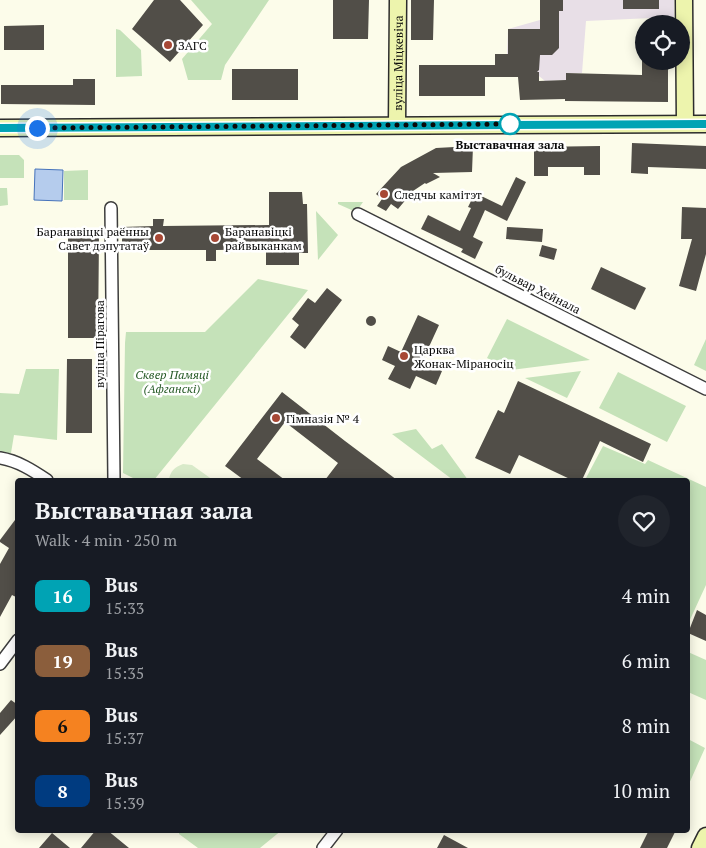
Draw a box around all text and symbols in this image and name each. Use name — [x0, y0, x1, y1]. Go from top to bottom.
street label: вуліца Міцкевіча — [390, 15, 405, 111]
map controls — [635, 15, 690, 70]
button: locate — [635, 15, 690, 70]
place label: ЗАГС — [178, 38, 207, 53]
marker: ЗАГС — [162, 39, 174, 51]
marker: Выставачная зала — [499, 113, 521, 135]
your location — [25, 116, 50, 141]
place label: Выставачная зала — [456, 137, 565, 152]
place label: Следчы камітэт — [394, 187, 482, 202]
marker: Следчы камітэт — [378, 188, 390, 200]
place label: Баранавіцкі раённы Савет дэпутатаў — [37, 224, 150, 253]
place label: Баранавіцкі райвыканкам — [225, 224, 302, 253]
marker: Баранавіцкі раённы Савет дэпутатаў — [153, 232, 165, 244]
marker: Баранавіцкі райвыканкам — [209, 232, 221, 244]
street label: бульвар Хейнала — [493, 261, 583, 317]
street label: вуліца Пірагова — [92, 300, 107, 388]
place label: Царква Жонак-Міраносіц — [414, 342, 514, 371]
marker: Царква Жонак-Міраносіц — [398, 350, 410, 362]
park label: Сквер Памяці (Афганскі) — [135, 367, 209, 396]
place label: Гімназія № 4 — [286, 411, 360, 426]
marker: Гімназія № 4 — [270, 412, 282, 424]
text: Выставачная зала — [35, 494, 253, 526]
button: heart — [618, 495, 670, 547]
text: Walk · 4 min · 250 m — [35, 529, 177, 551]
text: Bus — [105, 572, 138, 597]
text: 4 min — [622, 583, 670, 608]
text: 16 — [52, 584, 73, 608]
text: 15:33 — [105, 597, 144, 619]
text: Bus — [105, 637, 138, 662]
text: 6 min — [622, 648, 670, 673]
text: 19 — [52, 649, 73, 673]
text: 15:35 — [105, 662, 144, 684]
text: Bus — [105, 702, 138, 727]
text: 8 min — [622, 713, 670, 738]
text: 6 — [57, 714, 68, 738]
text: 15:37 — [105, 727, 144, 749]
text: Bus — [105, 767, 138, 792]
text: 10 min — [612, 778, 670, 803]
text: 8 — [57, 779, 68, 803]
text: 15:39 — [105, 792, 144, 814]

